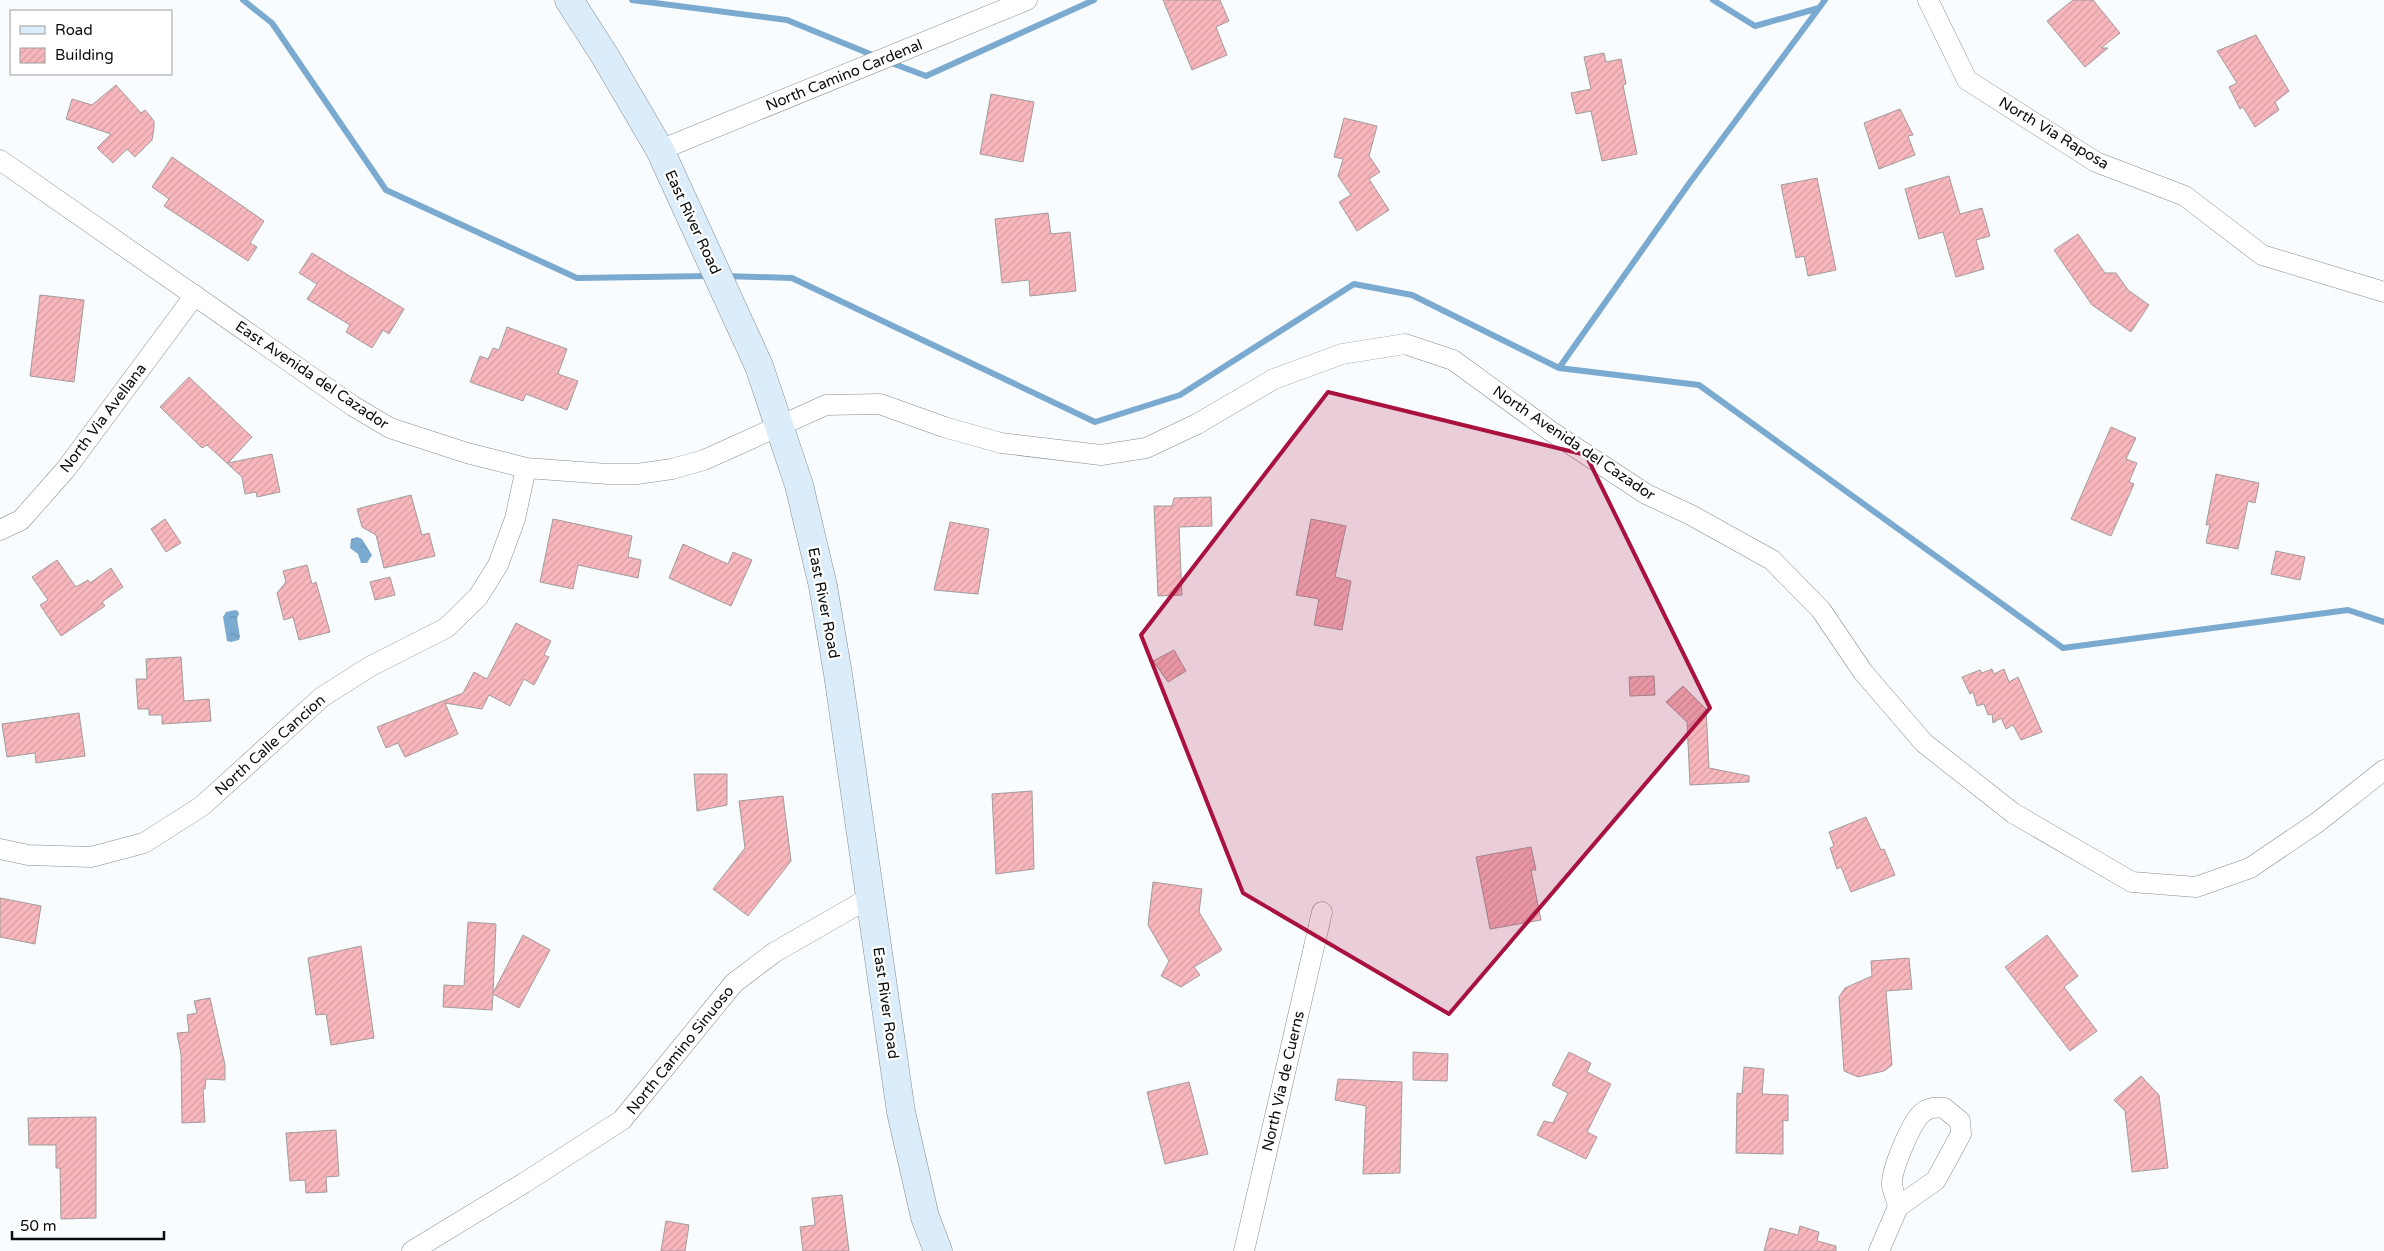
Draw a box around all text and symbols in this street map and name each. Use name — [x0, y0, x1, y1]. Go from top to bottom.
legend — [10, 10, 172, 75]
text: Road — [55, 21, 93, 39]
street label: North Camino Cardenal — [763, 35, 925, 115]
text: Building — [55, 46, 114, 64]
street label: North Via Raposa — [1996, 93, 2112, 173]
street label: East River Road — [661, 167, 725, 277]
street label: East Avenida del Cazador — [232, 317, 392, 433]
street label: North Via Avellana — [56, 360, 150, 476]
street label: North Avenida del Cazador — [1489, 382, 1659, 504]
street label: East River Road — [804, 546, 844, 660]
street label: North Calle Cancion — [211, 691, 329, 799]
street label: East River Road — [869, 946, 903, 1060]
street label: North Camino Sinuoso — [623, 982, 737, 1118]
street label: North Via de Cuerns — [1258, 1009, 1308, 1153]
scale bar — [12, 1208, 165, 1240]
text: 50 m — [20, 1217, 57, 1235]

